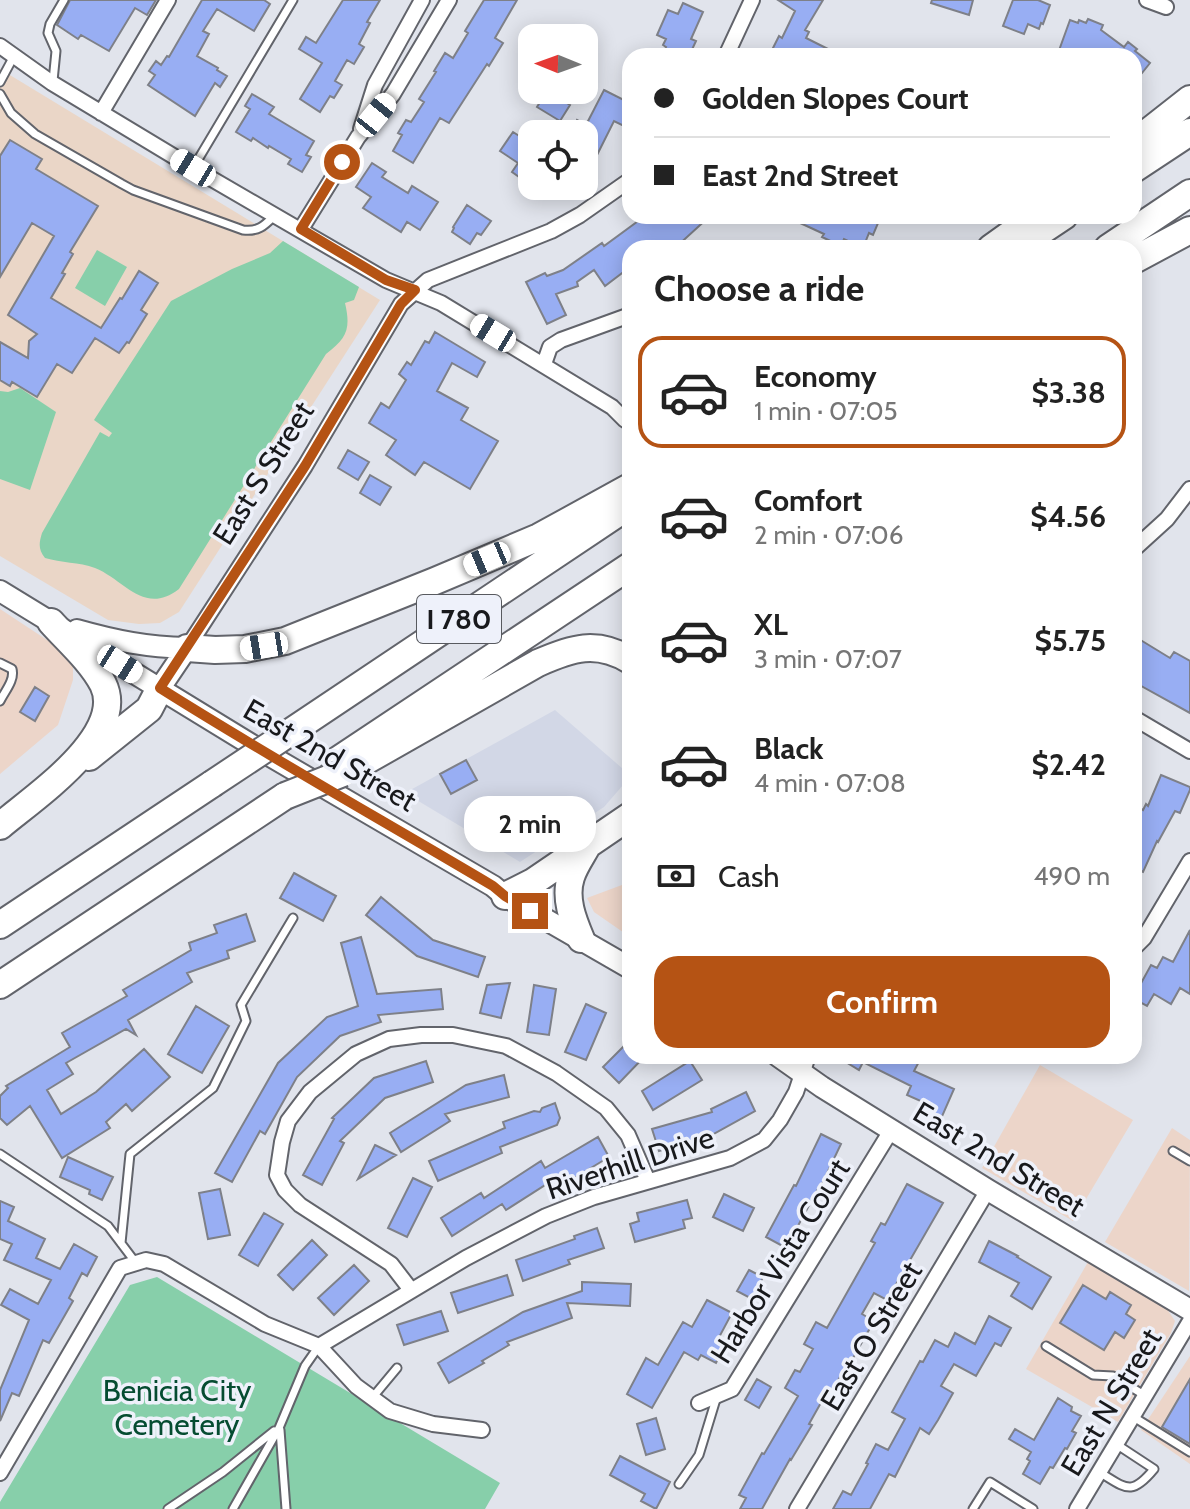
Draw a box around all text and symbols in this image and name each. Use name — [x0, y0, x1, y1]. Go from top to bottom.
north arrow — [518, 24, 598, 104]
map controls — [518, 24, 598, 200]
text: Golden Slopes Court — [702, 80, 968, 117]
car — [352, 89, 400, 141]
button: locate — [518, 120, 598, 200]
route start — [324, 144, 360, 180]
car — [166, 145, 220, 191]
text: East 2nd Street — [702, 157, 898, 194]
text: Choose a ride — [654, 266, 864, 310]
car — [466, 310, 520, 356]
icon: car — [658, 356, 730, 428]
text: Economy — [754, 358, 877, 395]
text: $3.38 — [1031, 374, 1106, 411]
street label: East S Street — [204, 395, 322, 551]
text: 1 min · 07:05 — [754, 395, 898, 427]
icon: car — [658, 480, 730, 552]
text: Comfort — [754, 482, 862, 519]
text: $4.56 — [1030, 498, 1106, 535]
text: 2 min · 07:06 — [754, 519, 903, 551]
car — [460, 539, 514, 579]
road number: I 780 — [417, 595, 501, 643]
icon: car — [658, 604, 730, 676]
text: XL — [754, 606, 788, 643]
text: $5.75 — [1034, 622, 1106, 659]
car — [238, 630, 290, 662]
car — [93, 641, 147, 687]
text: 3 min · 07:07 — [754, 643, 902, 675]
street label: East 2nd Street — [237, 691, 423, 819]
icon: car — [658, 728, 730, 800]
text: Black — [754, 730, 824, 767]
text: $2.42 — [1032, 746, 1106, 783]
text: 4 min · 07:08 — [754, 767, 906, 799]
callout: 2 min — [464, 795, 596, 851]
text: 2 min — [499, 808, 561, 840]
icon: cash — [654, 854, 698, 898]
text: Cash — [718, 858, 780, 895]
text: 490 m — [1033, 860, 1110, 892]
route end — [512, 893, 548, 929]
button: Confirm — [654, 956, 1110, 1048]
street label: East 2nd Street — [907, 1093, 1091, 1225]
street label: Riverhill Drive — [541, 1118, 719, 1208]
street label: Harbor Vista Court — [702, 1152, 858, 1370]
street label: East O Street — [812, 1255, 930, 1417]
street label: East N Street — [1053, 1322, 1169, 1482]
park label: Benicia City Cemetery — [103, 1372, 251, 1443]

